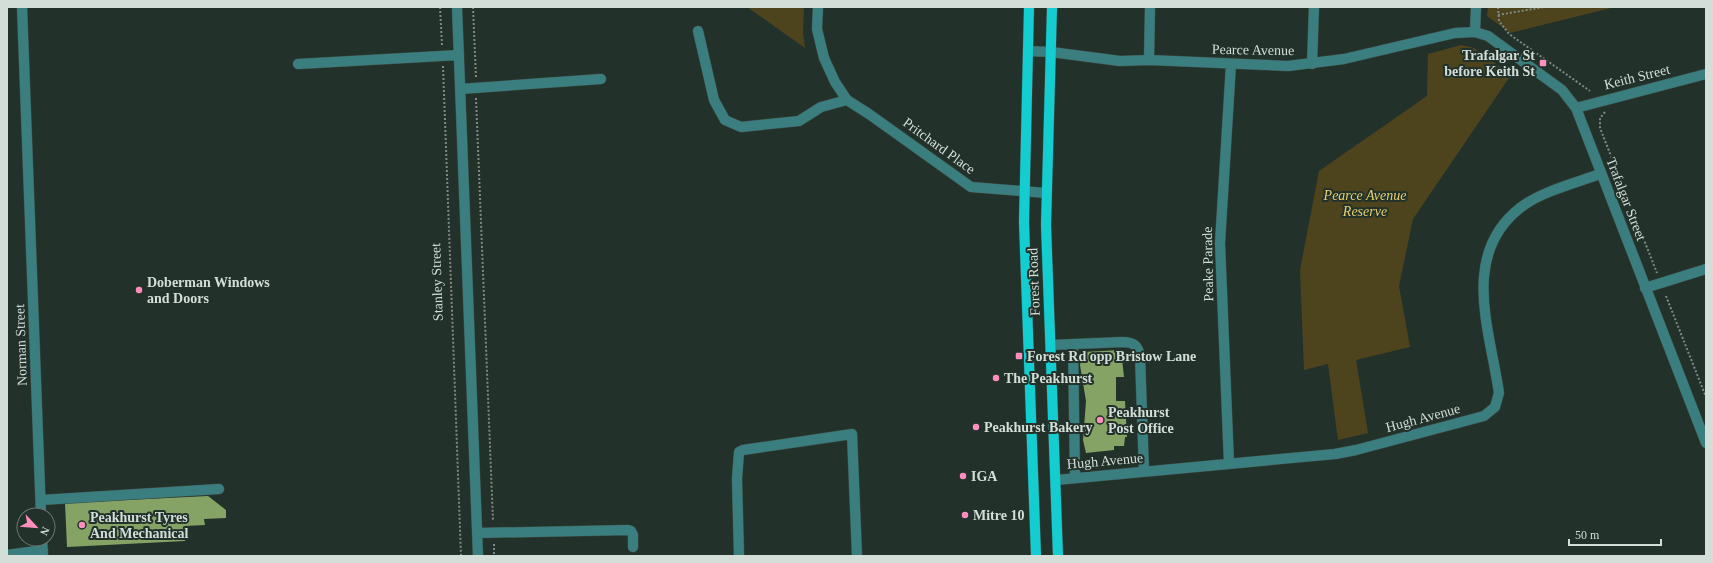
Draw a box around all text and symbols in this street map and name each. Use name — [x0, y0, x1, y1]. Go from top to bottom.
street label: Pearce Avenue — [1212, 42, 1294, 58]
place label: Trafalgar St before Keith St — [1444, 48, 1535, 79]
marker: Trafalgar St before Keith St — [1538, 58, 1548, 68]
street label: Keith Street — [1603, 62, 1672, 92]
street label: Pritchard Place — [900, 115, 978, 177]
street label: Trafalgar Street — [1603, 155, 1649, 243]
park label: Pearce Avenue Reserve — [1323, 188, 1406, 219]
street label: Peake Parade — [1200, 226, 1216, 302]
street label: Stanley Street — [428, 243, 446, 321]
street label: Forest Road — [1025, 248, 1043, 316]
place label: Doberman Windows and Doors — [147, 275, 270, 306]
marker: Doberman Windows and Doors — [134, 285, 144, 295]
street label: Norman Street — [12, 304, 30, 386]
place label: Forest Rd opp Bristow Lane — [1027, 349, 1196, 364]
marker: Forest Rd opp Bristow Lane — [1014, 351, 1024, 361]
place label: The Peakhurst — [1004, 371, 1093, 386]
marker: The Peakhurst — [991, 373, 1001, 383]
street label: Hugh Avenue — [1384, 401, 1462, 435]
place label: Peakhurst Post Office — [1108, 405, 1174, 436]
marker: Peakhurst Post Office — [1095, 415, 1105, 425]
place label: Peakhurst Bakery — [984, 420, 1093, 435]
marker: Peakhurst Bakery — [971, 422, 981, 432]
street label: Hugh Avenue — [1066, 450, 1144, 472]
place label: IGA — [971, 469, 998, 484]
marker: IGA — [958, 471, 968, 481]
north arrow — [16, 507, 56, 547]
place label: Mitre 10 — [973, 508, 1024, 523]
place label: Peakhurst Tyres And Mechanical — [90, 510, 189, 541]
marker: Mitre 10 — [960, 510, 970, 520]
marker: Peakhurst Tyres And Mechanical — [77, 520, 87, 530]
scale bar — [1569, 521, 1661, 547]
text: N — [38, 525, 52, 538]
text: 50 m — [1575, 528, 1600, 542]

